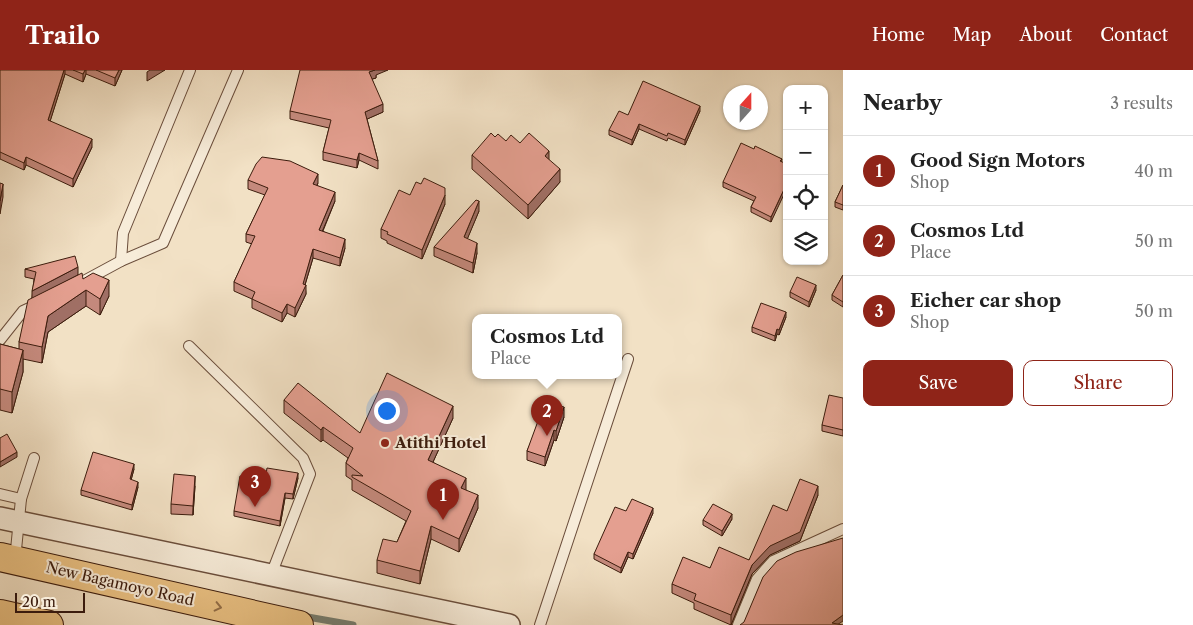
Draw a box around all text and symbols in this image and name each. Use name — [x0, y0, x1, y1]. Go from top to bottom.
text: Trailo — [25, 21, 100, 50]
text: Home — [872, 24, 925, 46]
text: Map — [953, 24, 991, 46]
text: About — [1019, 24, 1072, 46]
text: Contact — [1100, 24, 1168, 46]
north arrow — [723, 85, 768, 130]
map controls — [783, 85, 828, 265]
button: + — [783, 85, 828, 130]
text: Nearby — [863, 90, 942, 115]
text: 3 results — [1110, 93, 1173, 113]
button: − — [783, 130, 828, 175]
text: Good Sign Motors — [910, 149, 1085, 172]
text: 1 — [875, 161, 883, 181]
text: 40 m — [1134, 161, 1173, 181]
text: Shop — [910, 172, 949, 192]
button: locate — [783, 175, 828, 220]
text: Cosmos Ltd — [910, 219, 1024, 242]
button: layers — [783, 220, 828, 265]
text: 2 — [874, 231, 884, 251]
text: 50 m — [1135, 231, 1173, 251]
text: Place — [910, 242, 951, 262]
text: Eicher car shop — [910, 289, 1061, 312]
text: 3 — [874, 301, 884, 321]
text: 50 m — [1135, 301, 1173, 321]
text: Shop — [910, 312, 949, 332]
popup — [472, 314, 622, 379]
text: Cosmos Ltd — [490, 325, 604, 348]
text: Place — [490, 348, 531, 368]
button: Save — [863, 360, 1013, 406]
button: Share — [1023, 360, 1173, 406]
pin: 2 — [531, 395, 563, 436]
your location — [374, 398, 400, 424]
place label: Atithi Hotel — [394, 433, 486, 452]
marker: Atithi Hotel — [379, 437, 391, 449]
pin: 3 — [239, 466, 271, 507]
pin: 1 — [427, 479, 459, 520]
street label: New Bagamoyo Road — [44, 557, 196, 610]
scale bar — [15, 590, 85, 613]
text: 20 m — [22, 593, 56, 611]
one-way arrow — [214, 601, 223, 612]

